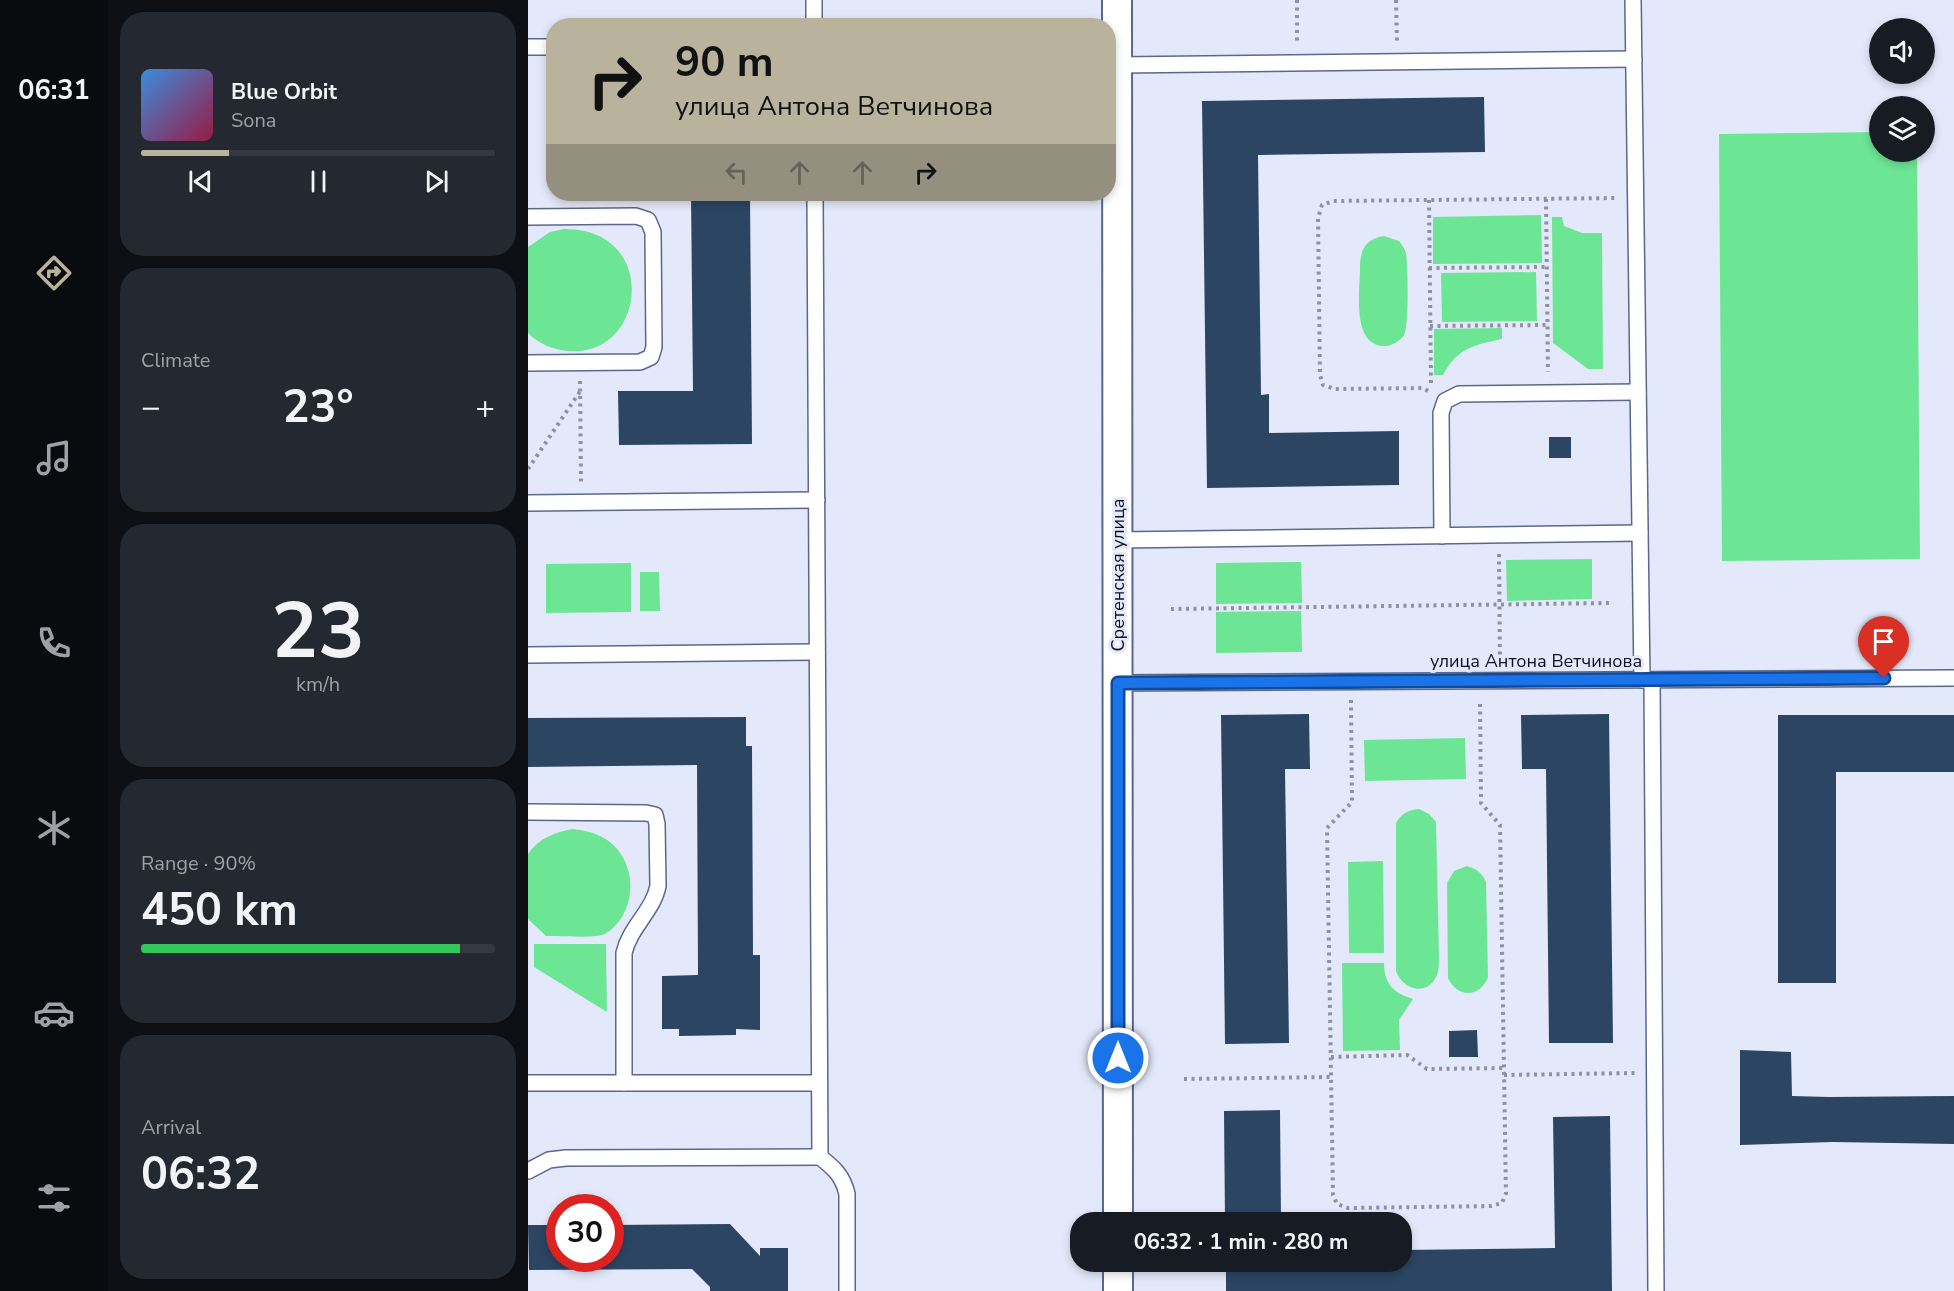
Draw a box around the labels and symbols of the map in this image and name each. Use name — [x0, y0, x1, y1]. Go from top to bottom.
street label: Сретенская улица — [1106, 498, 1130, 652]
pin — [1858, 616, 1909, 678]
street label: улица Антона Ветчинова — [1430, 649, 1642, 673]
position arrow — [1086, 1026, 1150, 1090]
speed limit sign: 30 — [546, 1194, 624, 1272]

